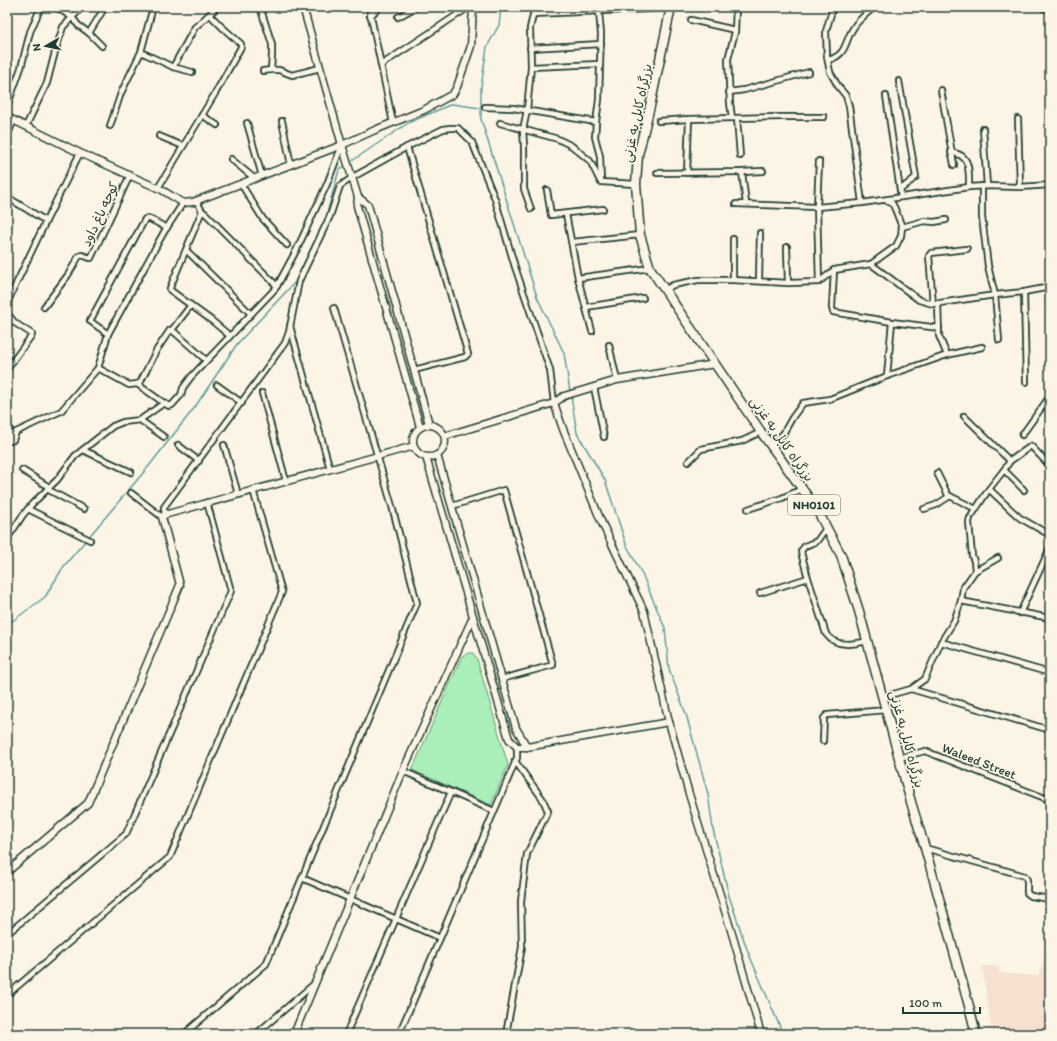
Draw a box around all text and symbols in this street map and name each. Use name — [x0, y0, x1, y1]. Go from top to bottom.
north arrow — [26, 26, 66, 66]
text: N — [30, 43, 44, 52]
street label: بزرگراه کابل به غزنی — [619, 62, 657, 164]
street label: کوچه باغ داود — [79, 179, 123, 250]
street label: بزرگراه کابل به غزنی — [745, 394, 817, 486]
road number: NH0101 — [788, 495, 840, 515]
street label: بزرگراه کابل به غزنی — [885, 689, 927, 790]
street label: Waleed Street — [940, 740, 1018, 782]
scale bar — [903, 989, 980, 1015]
text: 100 m — [909, 996, 942, 1010]

